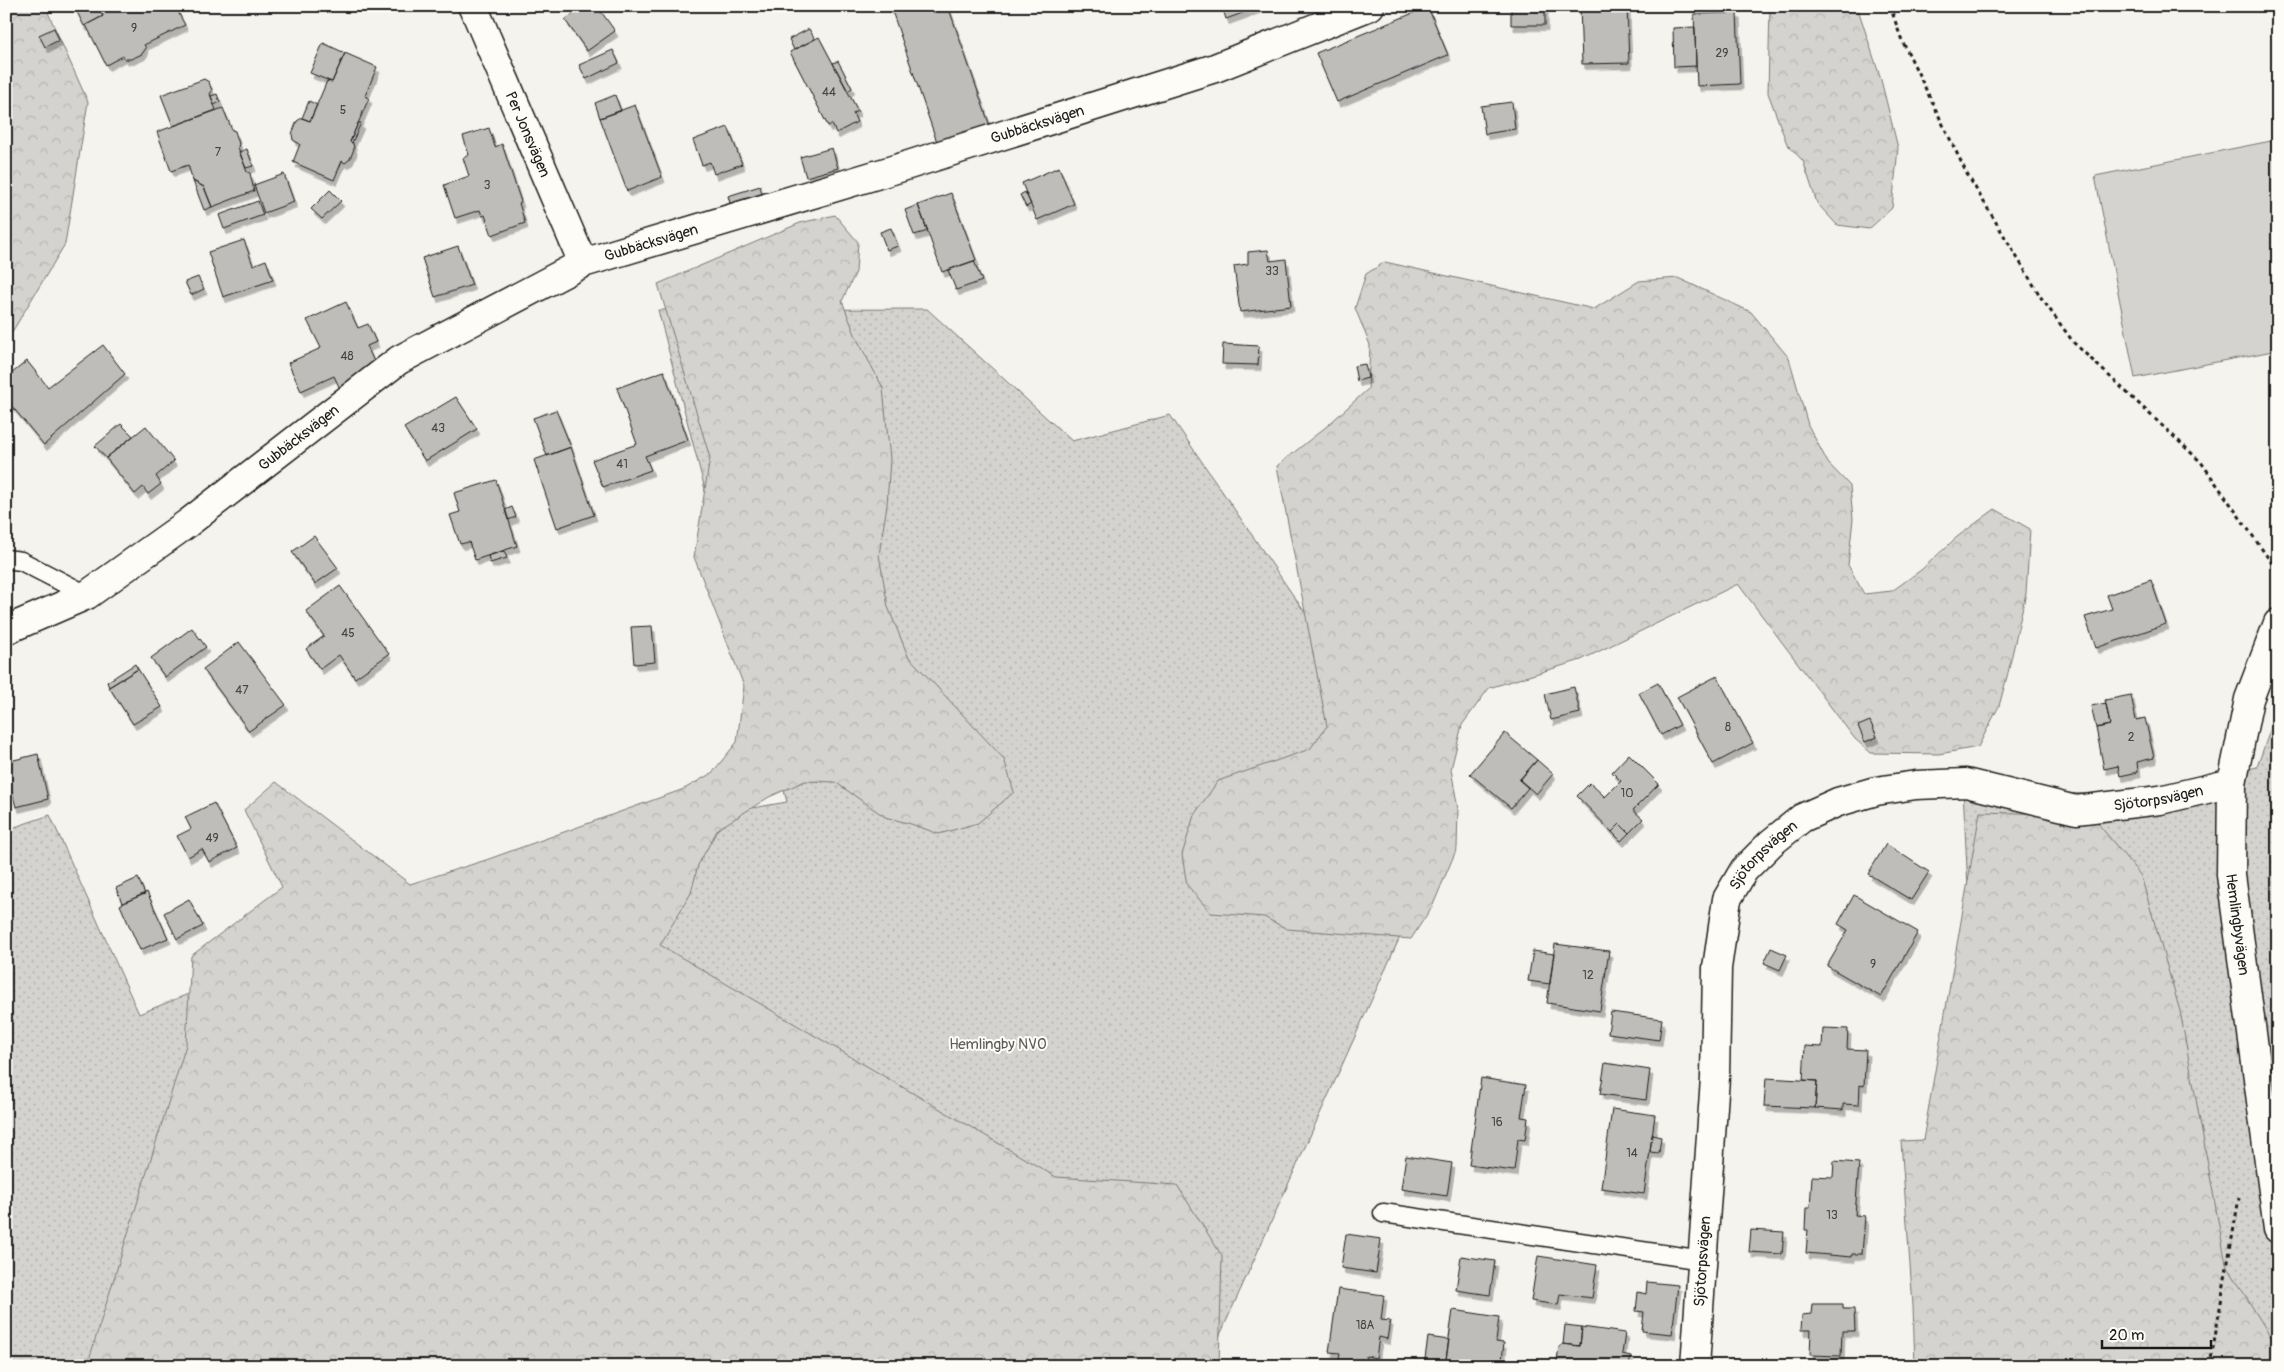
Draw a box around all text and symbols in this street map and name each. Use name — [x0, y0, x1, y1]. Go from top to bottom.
house number: 9 — [131, 21, 137, 36]
house number: 29 — [1716, 46, 1728, 61]
house number: 44 — [822, 85, 836, 100]
street label: Per Jonsvägen — [501, 89, 555, 180]
street label: Gubbäcksvägen — [988, 101, 1086, 148]
house number: 5 — [340, 103, 346, 118]
house number: 7 — [215, 145, 222, 160]
house number: 3 — [484, 178, 491, 193]
street label: Gubbäcksvägen — [602, 219, 700, 266]
house number: 33 — [1265, 264, 1279, 279]
house number: 48 — [340, 349, 354, 364]
street label: Gubbäcksvägen — [254, 400, 343, 475]
house number: 43 — [431, 421, 445, 436]
house number: 41 — [616, 457, 628, 472]
house number: 45 — [341, 626, 355, 641]
house number: 47 — [235, 683, 249, 698]
house number: 8 — [1725, 720, 1731, 735]
house number: 2 — [2128, 730, 2135, 745]
street label: Sjötorpsvägen — [2112, 781, 2205, 815]
house number: 10 — [1621, 786, 1633, 801]
street label: Sjötorpsvägen — [1725, 816, 1801, 893]
house number: 49 — [205, 831, 219, 846]
street label: Hemlingbyvägen — [2221, 872, 2254, 977]
house number: 9 — [1870, 957, 1876, 972]
house number: 12 — [1582, 968, 1594, 983]
park label: Hemlingby NVO — [949, 1035, 1047, 1054]
house number: 16 — [1491, 1115, 1503, 1130]
house number: 14 — [1626, 1146, 1638, 1161]
house number: 13 — [1826, 1208, 1838, 1223]
street label: Sjötorpsvägen — [1690, 1215, 1715, 1307]
scale bar — [2102, 1317, 2210, 1349]
house number: 18A — [1356, 1318, 1374, 1333]
text: 20 m — [2109, 1326, 2144, 1345]

